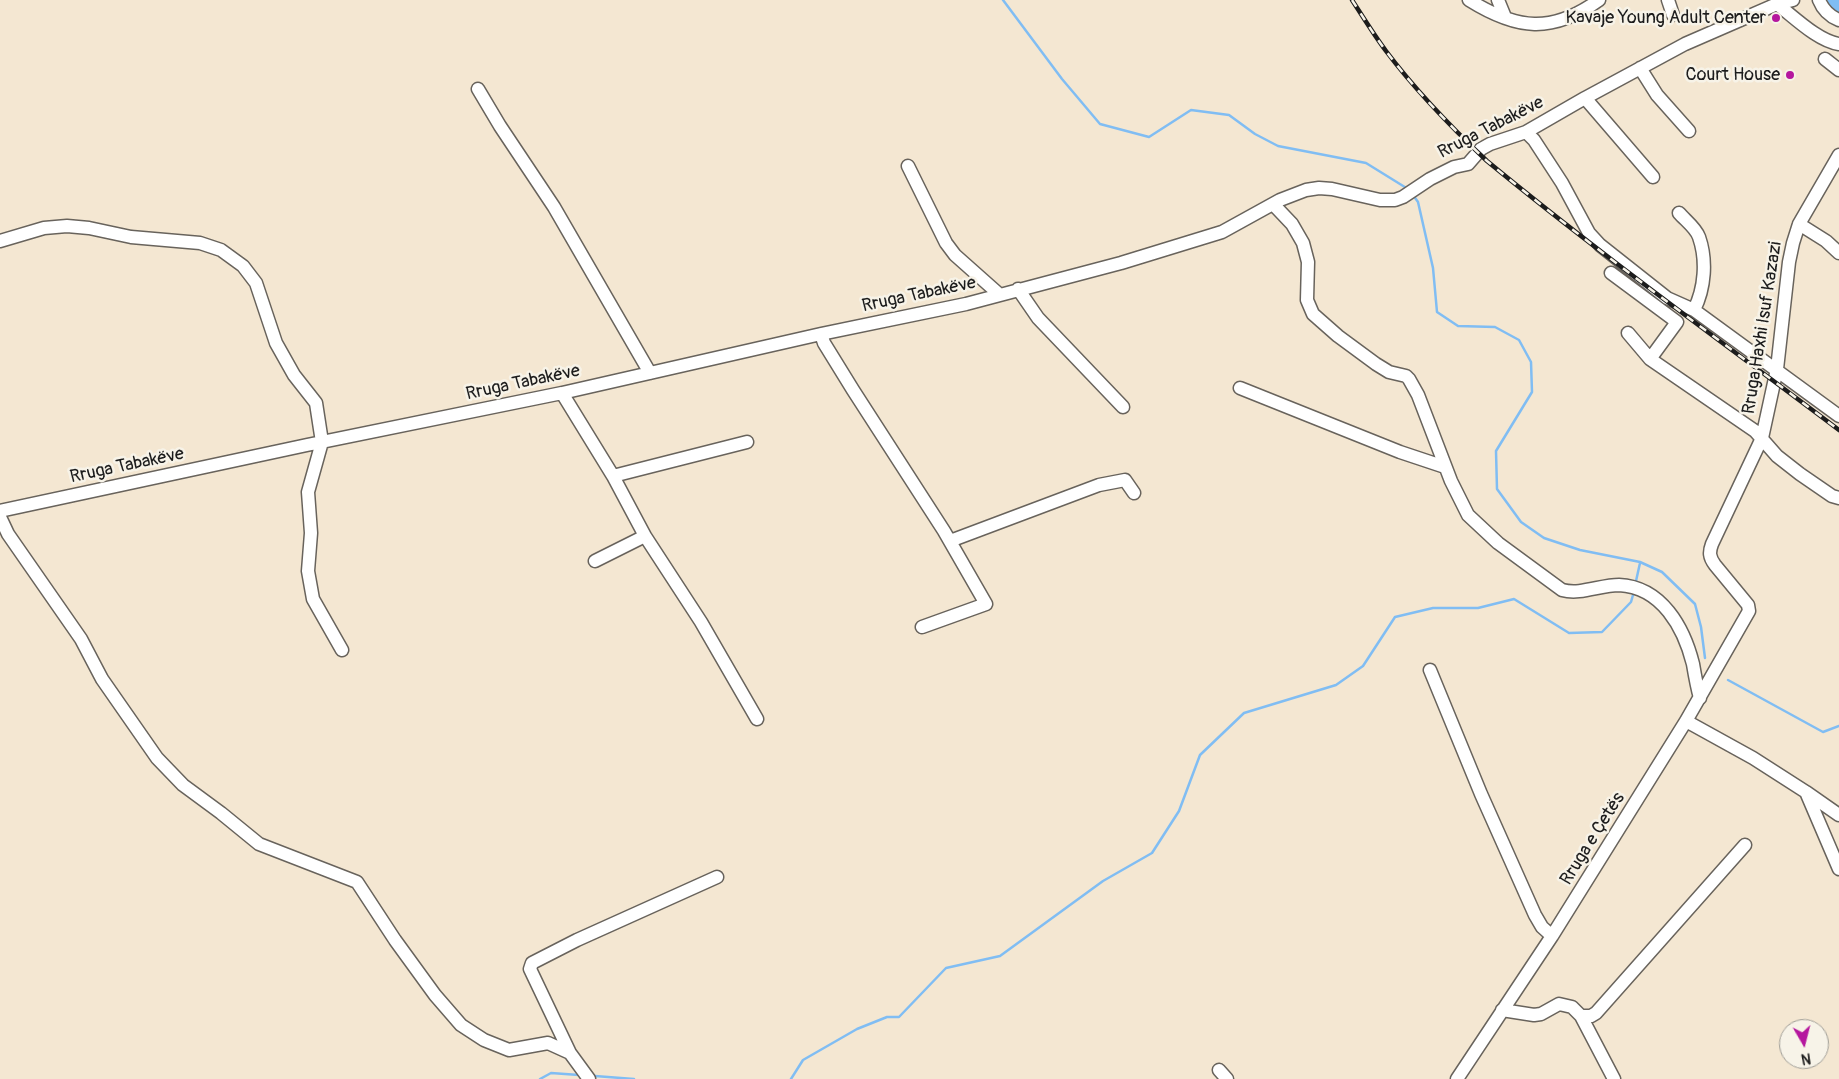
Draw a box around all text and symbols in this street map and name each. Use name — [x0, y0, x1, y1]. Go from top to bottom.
place label: Kavaje Young Adult Center — [1565, 7, 1766, 29]
marker: Kavaje Young Adult Center — [1770, 12, 1782, 24]
place label: Court House — [1686, 64, 1780, 86]
marker: Court House — [1784, 69, 1796, 81]
street label: Rruga Tabakëve — [1435, 92, 1547, 164]
street label: Rruga Haxhi Isuf Kazazi — [1739, 240, 1787, 416]
street label: Rruga Tabakëve — [860, 272, 978, 318]
street label: Rruga Tabakëve — [464, 360, 582, 406]
street label: Rruga Tabakëve — [68, 443, 186, 489]
street label: Rruga e Çetës — [1556, 789, 1630, 889]
north arrow — [1779, 1019, 1829, 1069]
text: N — [1800, 1049, 1812, 1067]

